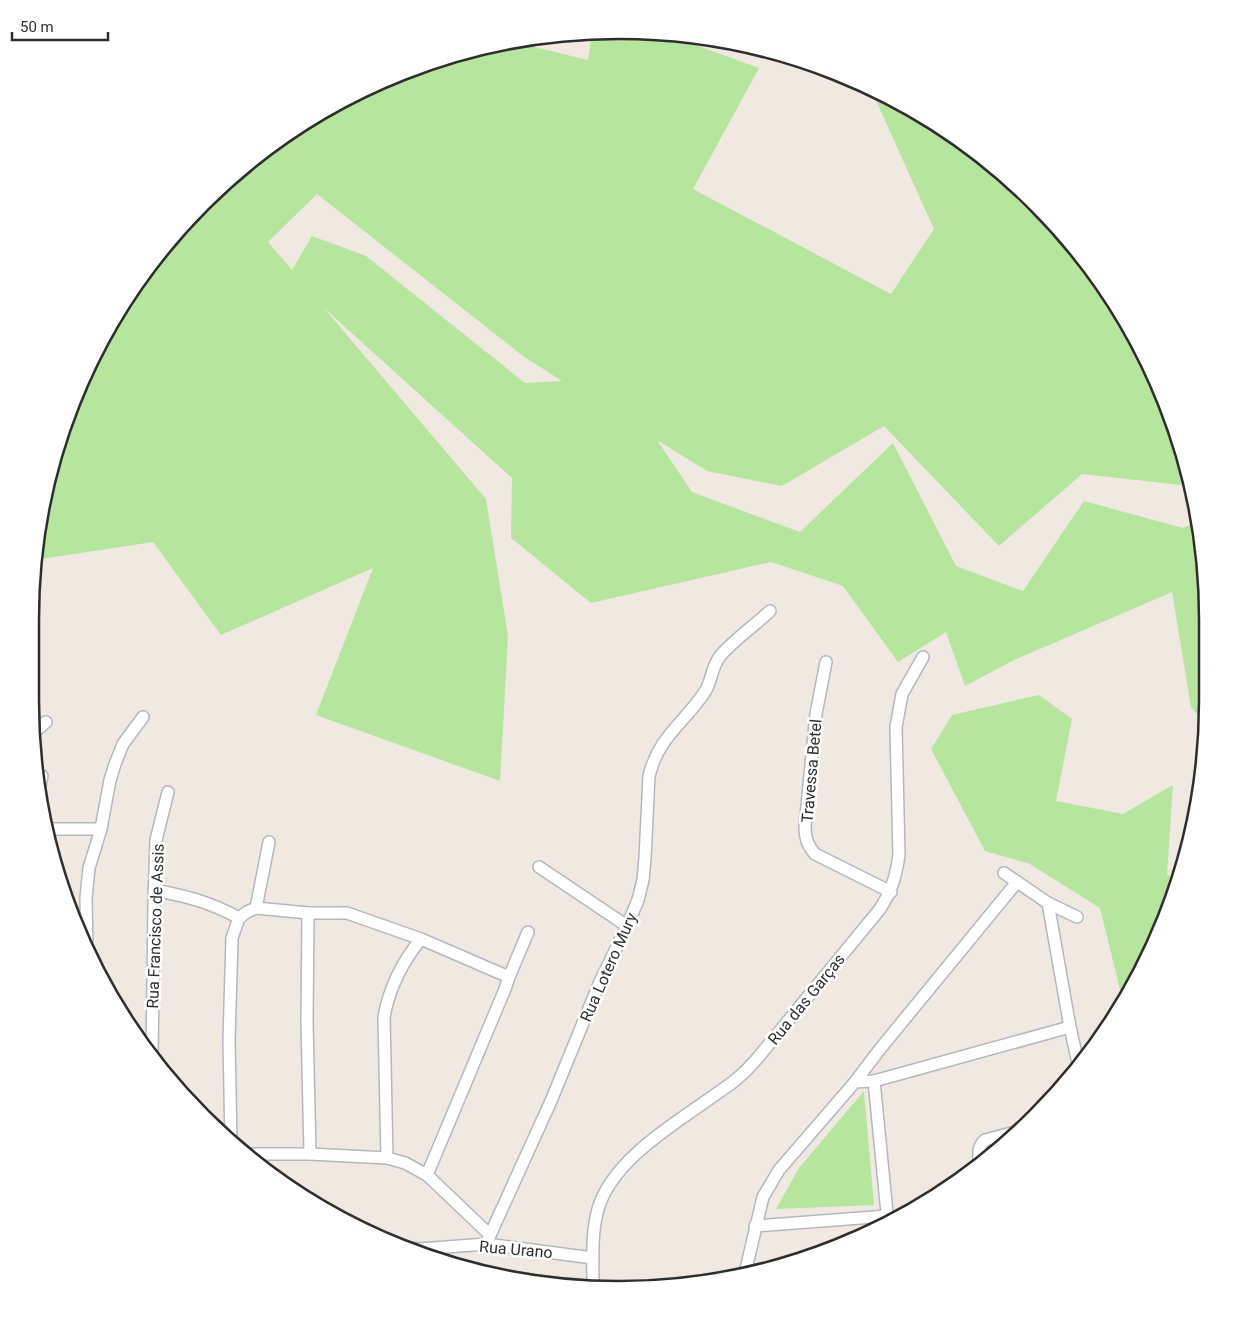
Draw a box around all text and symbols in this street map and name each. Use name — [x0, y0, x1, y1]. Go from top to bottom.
scale bar — [12, 10, 109, 42]
text: 50 m — [20, 18, 54, 36]
street label: Travessa Betel — [798, 718, 825, 824]
street label: Rua Francisco de Assis — [143, 843, 168, 1009]
street label: Rua Lotero Mury — [576, 909, 641, 1025]
street label: Rua das Garças — [764, 950, 849, 1049]
street label: Rua Urano — [479, 1237, 553, 1262]

